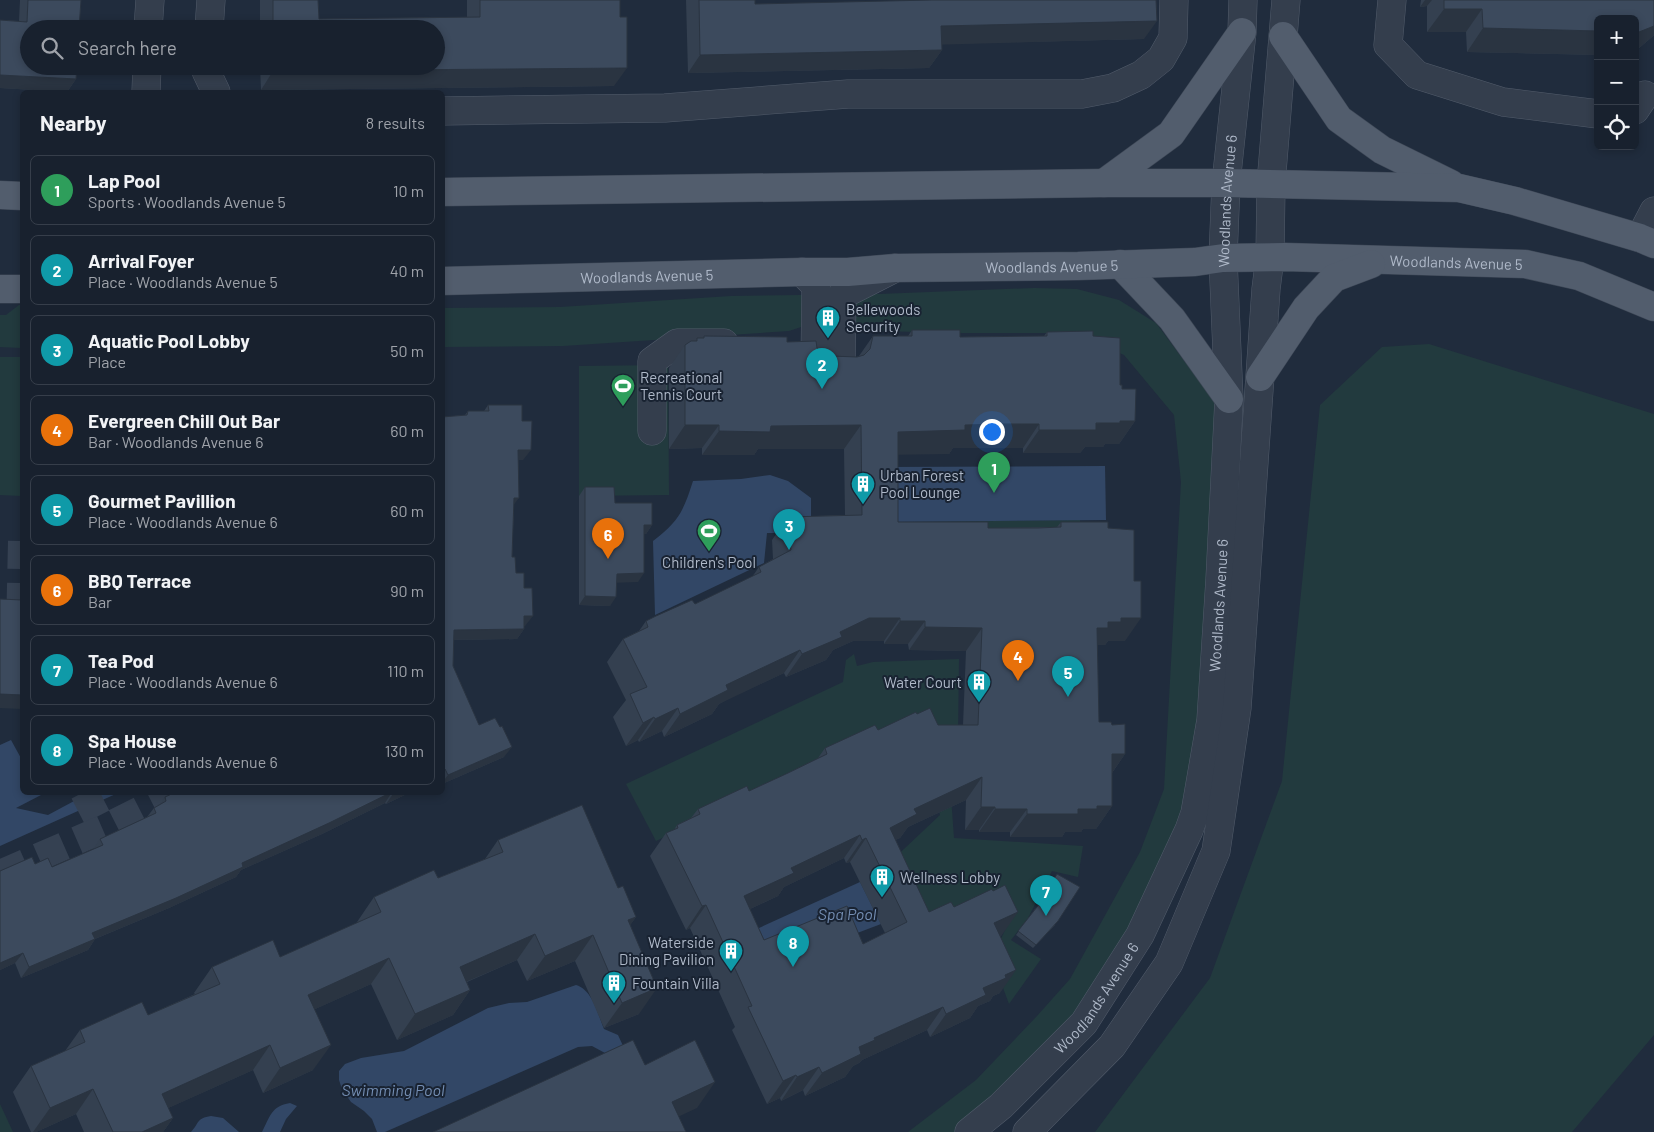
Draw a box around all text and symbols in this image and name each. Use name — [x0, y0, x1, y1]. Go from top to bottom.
map controls — [1594, 15, 1639, 150]
button: + — [1594, 15, 1639, 60]
search box — [20, 20, 445, 75]
icon: search — [38, 34, 66, 62]
text: Search here — [78, 36, 177, 59]
button: − — [1594, 60, 1639, 105]
button: locate — [1594, 105, 1639, 150]
text: Nearby — [40, 110, 106, 135]
text: 8 results — [366, 113, 425, 132]
street label: Woodlands Avenue 6 — [1214, 134, 1240, 268]
text: Lap Pool — [88, 169, 160, 192]
text: 1 — [54, 181, 60, 200]
text: 10 m — [393, 181, 424, 200]
text: Sports · Woodlands Avenue 5 — [88, 192, 286, 211]
text: Arrival Foyer — [88, 249, 194, 272]
street label: Woodlands Avenue 5 — [1390, 251, 1523, 273]
street label: Woodlands Avenue 5 — [985, 256, 1118, 276]
text: 2 — [53, 261, 61, 280]
text: 40 m — [390, 261, 424, 280]
street label: Woodlands Avenue 5 — [580, 265, 714, 287]
text: Place · Woodlands Avenue 5 — [88, 272, 278, 291]
place label: Bellewoods Security — [846, 300, 920, 335]
building icon: Bellewoods Security — [815, 305, 841, 339]
text: Aquatic Pool Lobby — [88, 329, 250, 352]
text: 3 — [53, 341, 61, 360]
text: 50 m — [390, 341, 424, 360]
pin: 2 — [806, 348, 838, 389]
text: Place — [88, 352, 126, 371]
place label: Recreational Tennis Court — [640, 368, 723, 403]
sports icon: Recreational Tennis Court — [610, 373, 636, 407]
text: Evergreen Chill Out Bar — [88, 409, 280, 432]
your location — [979, 419, 1005, 445]
text: 4 — [52, 421, 62, 440]
text: 60 m — [390, 421, 424, 440]
text: Bar · Woodlands Avenue 6 — [88, 432, 263, 451]
pin: 1 — [978, 452, 1010, 493]
place label: Urban Forest Pool Lounge — [880, 466, 964, 501]
building icon: Urban Forest Pool Lounge — [850, 471, 876, 505]
text: Gourmet Pavillion — [88, 489, 236, 512]
text: 5 — [53, 501, 61, 520]
text: 60 m — [390, 501, 424, 520]
pin: 3 — [773, 509, 805, 550]
text: Place · Woodlands Avenue 6 — [88, 512, 278, 531]
pin: 6 — [592, 518, 624, 559]
sports icon: Children's Pool — [696, 518, 722, 552]
street label: Woodlands Avenue 6 — [1205, 539, 1231, 672]
place label: Children's Pool — [662, 553, 756, 571]
text: BBQ Terrace — [88, 569, 191, 592]
text: 6 — [53, 581, 61, 600]
text: 90 m — [390, 581, 424, 600]
text: Bar — [88, 592, 112, 611]
pin: 4 — [1002, 640, 1034, 681]
text: Tea Pod — [88, 649, 154, 672]
pin: 5 — [1052, 656, 1084, 697]
text: 7 — [53, 661, 61, 680]
text: 110 m — [387, 661, 424, 680]
building icon: Water Court — [966, 669, 992, 703]
text: Place · Woodlands Avenue 6 — [88, 672, 278, 691]
place label: Water Court — [884, 673, 962, 691]
text: Spa House — [88, 729, 177, 752]
text: 8 — [53, 741, 61, 760]
text: 130 m — [385, 741, 424, 760]
text: Place · Woodlands Avenue 6 — [88, 752, 278, 771]
building icon: Wellness Lobby — [869, 864, 895, 898]
place label: Wellness Lobby — [900, 868, 1000, 886]
pin: 7 — [1030, 875, 1062, 916]
water label: Spa Pool — [818, 904, 877, 923]
pin: 8 — [777, 926, 809, 967]
place label: Waterside Dining Pavilion — [619, 933, 714, 968]
building icon: Waterside Dining Pavilion — [718, 938, 744, 972]
street label: Woodlands Avenue 6 — [1050, 939, 1142, 1057]
building icon: Fountain Villa — [601, 970, 627, 1004]
place label: Fountain Villa — [632, 974, 719, 992]
water label: Swimming Pool — [341, 1080, 445, 1099]

